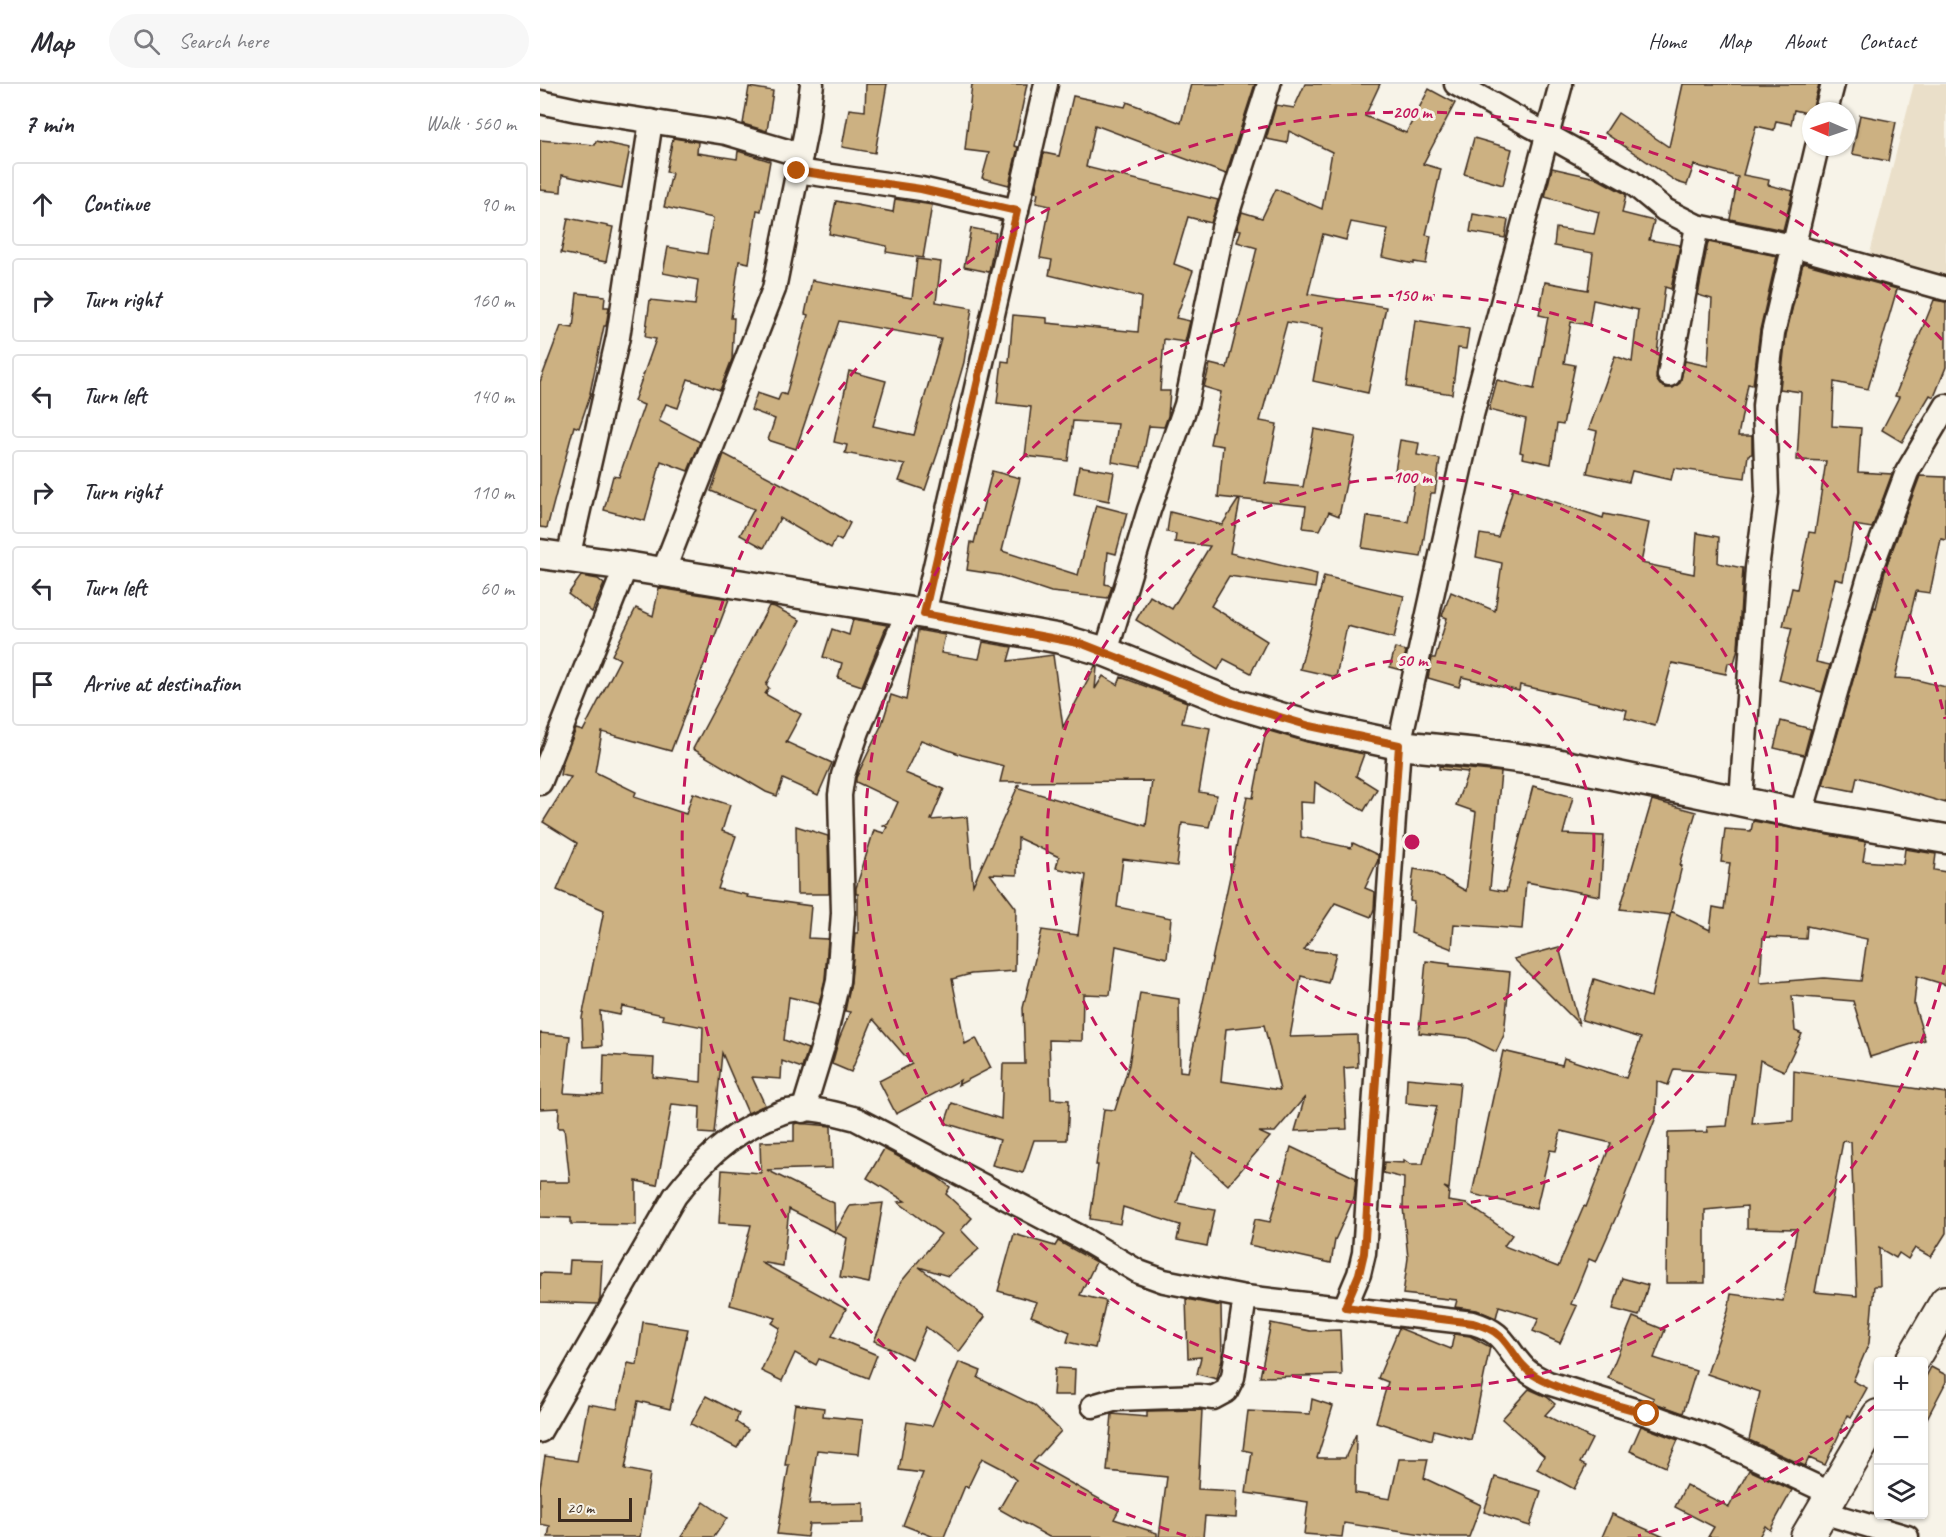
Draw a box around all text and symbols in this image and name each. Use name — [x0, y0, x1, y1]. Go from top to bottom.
search box — [109, 14, 529, 68]
text: Map — [30, 24, 73, 59]
icon: search — [130, 25, 163, 58]
text: Search here — [178, 27, 268, 55]
text: Home — [1648, 28, 1686, 54]
text: Map — [1719, 28, 1751, 54]
text: About — [1784, 28, 1826, 54]
text: Contact — [1859, 28, 1916, 54]
text: 200 m — [1393, 101, 1433, 123]
north arrow — [1802, 102, 1856, 156]
text: 7 min — [24, 107, 74, 140]
text: Walk · 560 m — [426, 111, 516, 136]
route end — [783, 157, 809, 183]
icon: ahead — [26, 188, 59, 221]
text: Continue — [83, 190, 149, 218]
text: 90 m — [480, 192, 514, 217]
icon: right — [26, 284, 59, 317]
text: 150 m — [1393, 284, 1433, 306]
text: Turn right — [83, 286, 160, 314]
text: 160 m — [471, 288, 514, 313]
icon: left — [26, 380, 59, 413]
text: Turn left — [83, 382, 147, 410]
text: 140 m — [471, 384, 514, 409]
text: 100 m — [1393, 466, 1433, 488]
icon: right — [26, 476, 59, 509]
text: Turn right — [83, 478, 160, 506]
text: 110 m — [471, 480, 514, 505]
icon: left — [26, 572, 59, 605]
text: Turn left — [83, 574, 147, 602]
text: 60 m — [480, 576, 514, 601]
text: 50 m — [1397, 649, 1429, 671]
icon: arrive — [26, 668, 59, 701]
text: Arrive at destination — [83, 670, 240, 698]
centre of rings — [1402, 832, 1422, 852]
map controls — [1874, 1357, 1928, 1519]
button: + — [1874, 1357, 1928, 1411]
route start — [1633, 1400, 1659, 1426]
button: − — [1874, 1411, 1928, 1465]
button: layers — [1874, 1465, 1928, 1519]
scale bar — [558, 1495, 632, 1522]
text: 20 m — [567, 1498, 594, 1518]

